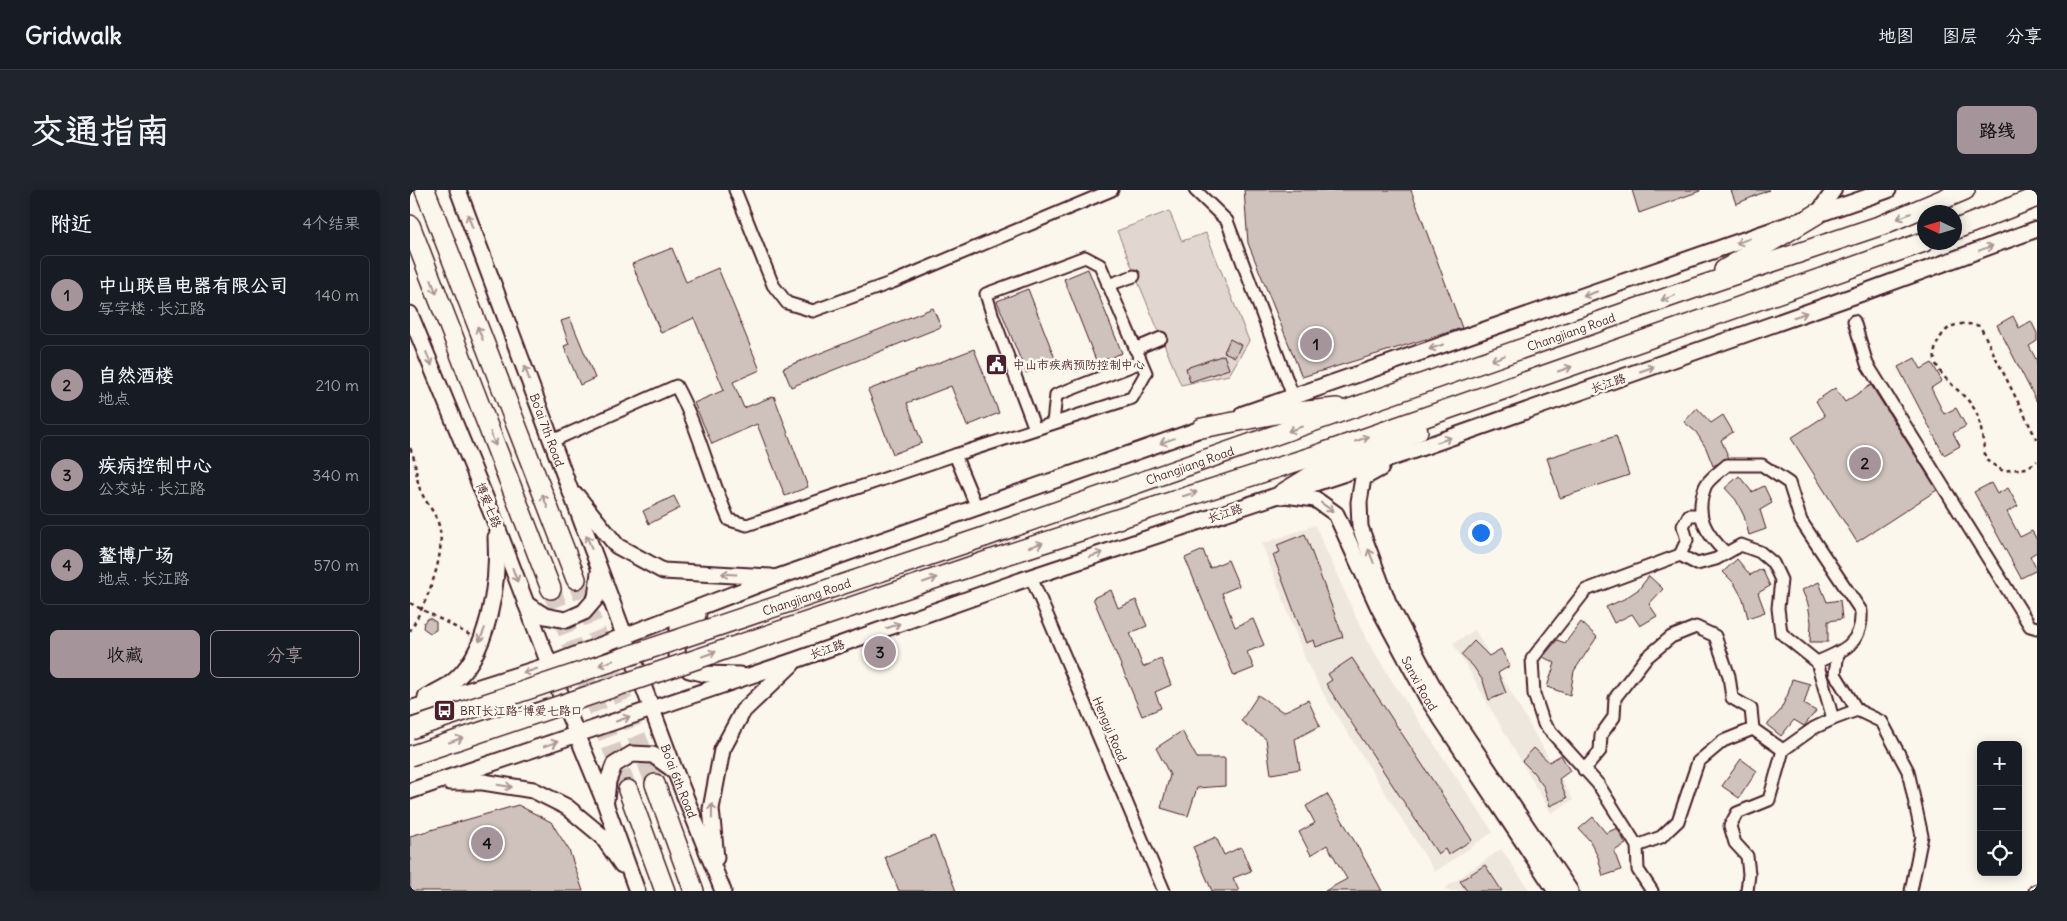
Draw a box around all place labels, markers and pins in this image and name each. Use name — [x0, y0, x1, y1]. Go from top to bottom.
pin: 1 — [1300, 325, 1332, 363]
public building icon: 中山市疾病预防控制中心 — [985, 352, 1009, 376]
place label: 中山市疾病预防控制中心 — [1013, 357, 1145, 372]
pin: 2 — [1849, 444, 1881, 482]
pin: 3 — [864, 633, 896, 671]
bus stop icon: BRT长江路-博爱七路口 — [432, 698, 456, 722]
place label: BRT长江路-博爱七路口 — [460, 703, 583, 718]
pin: 4 — [471, 824, 503, 862]

